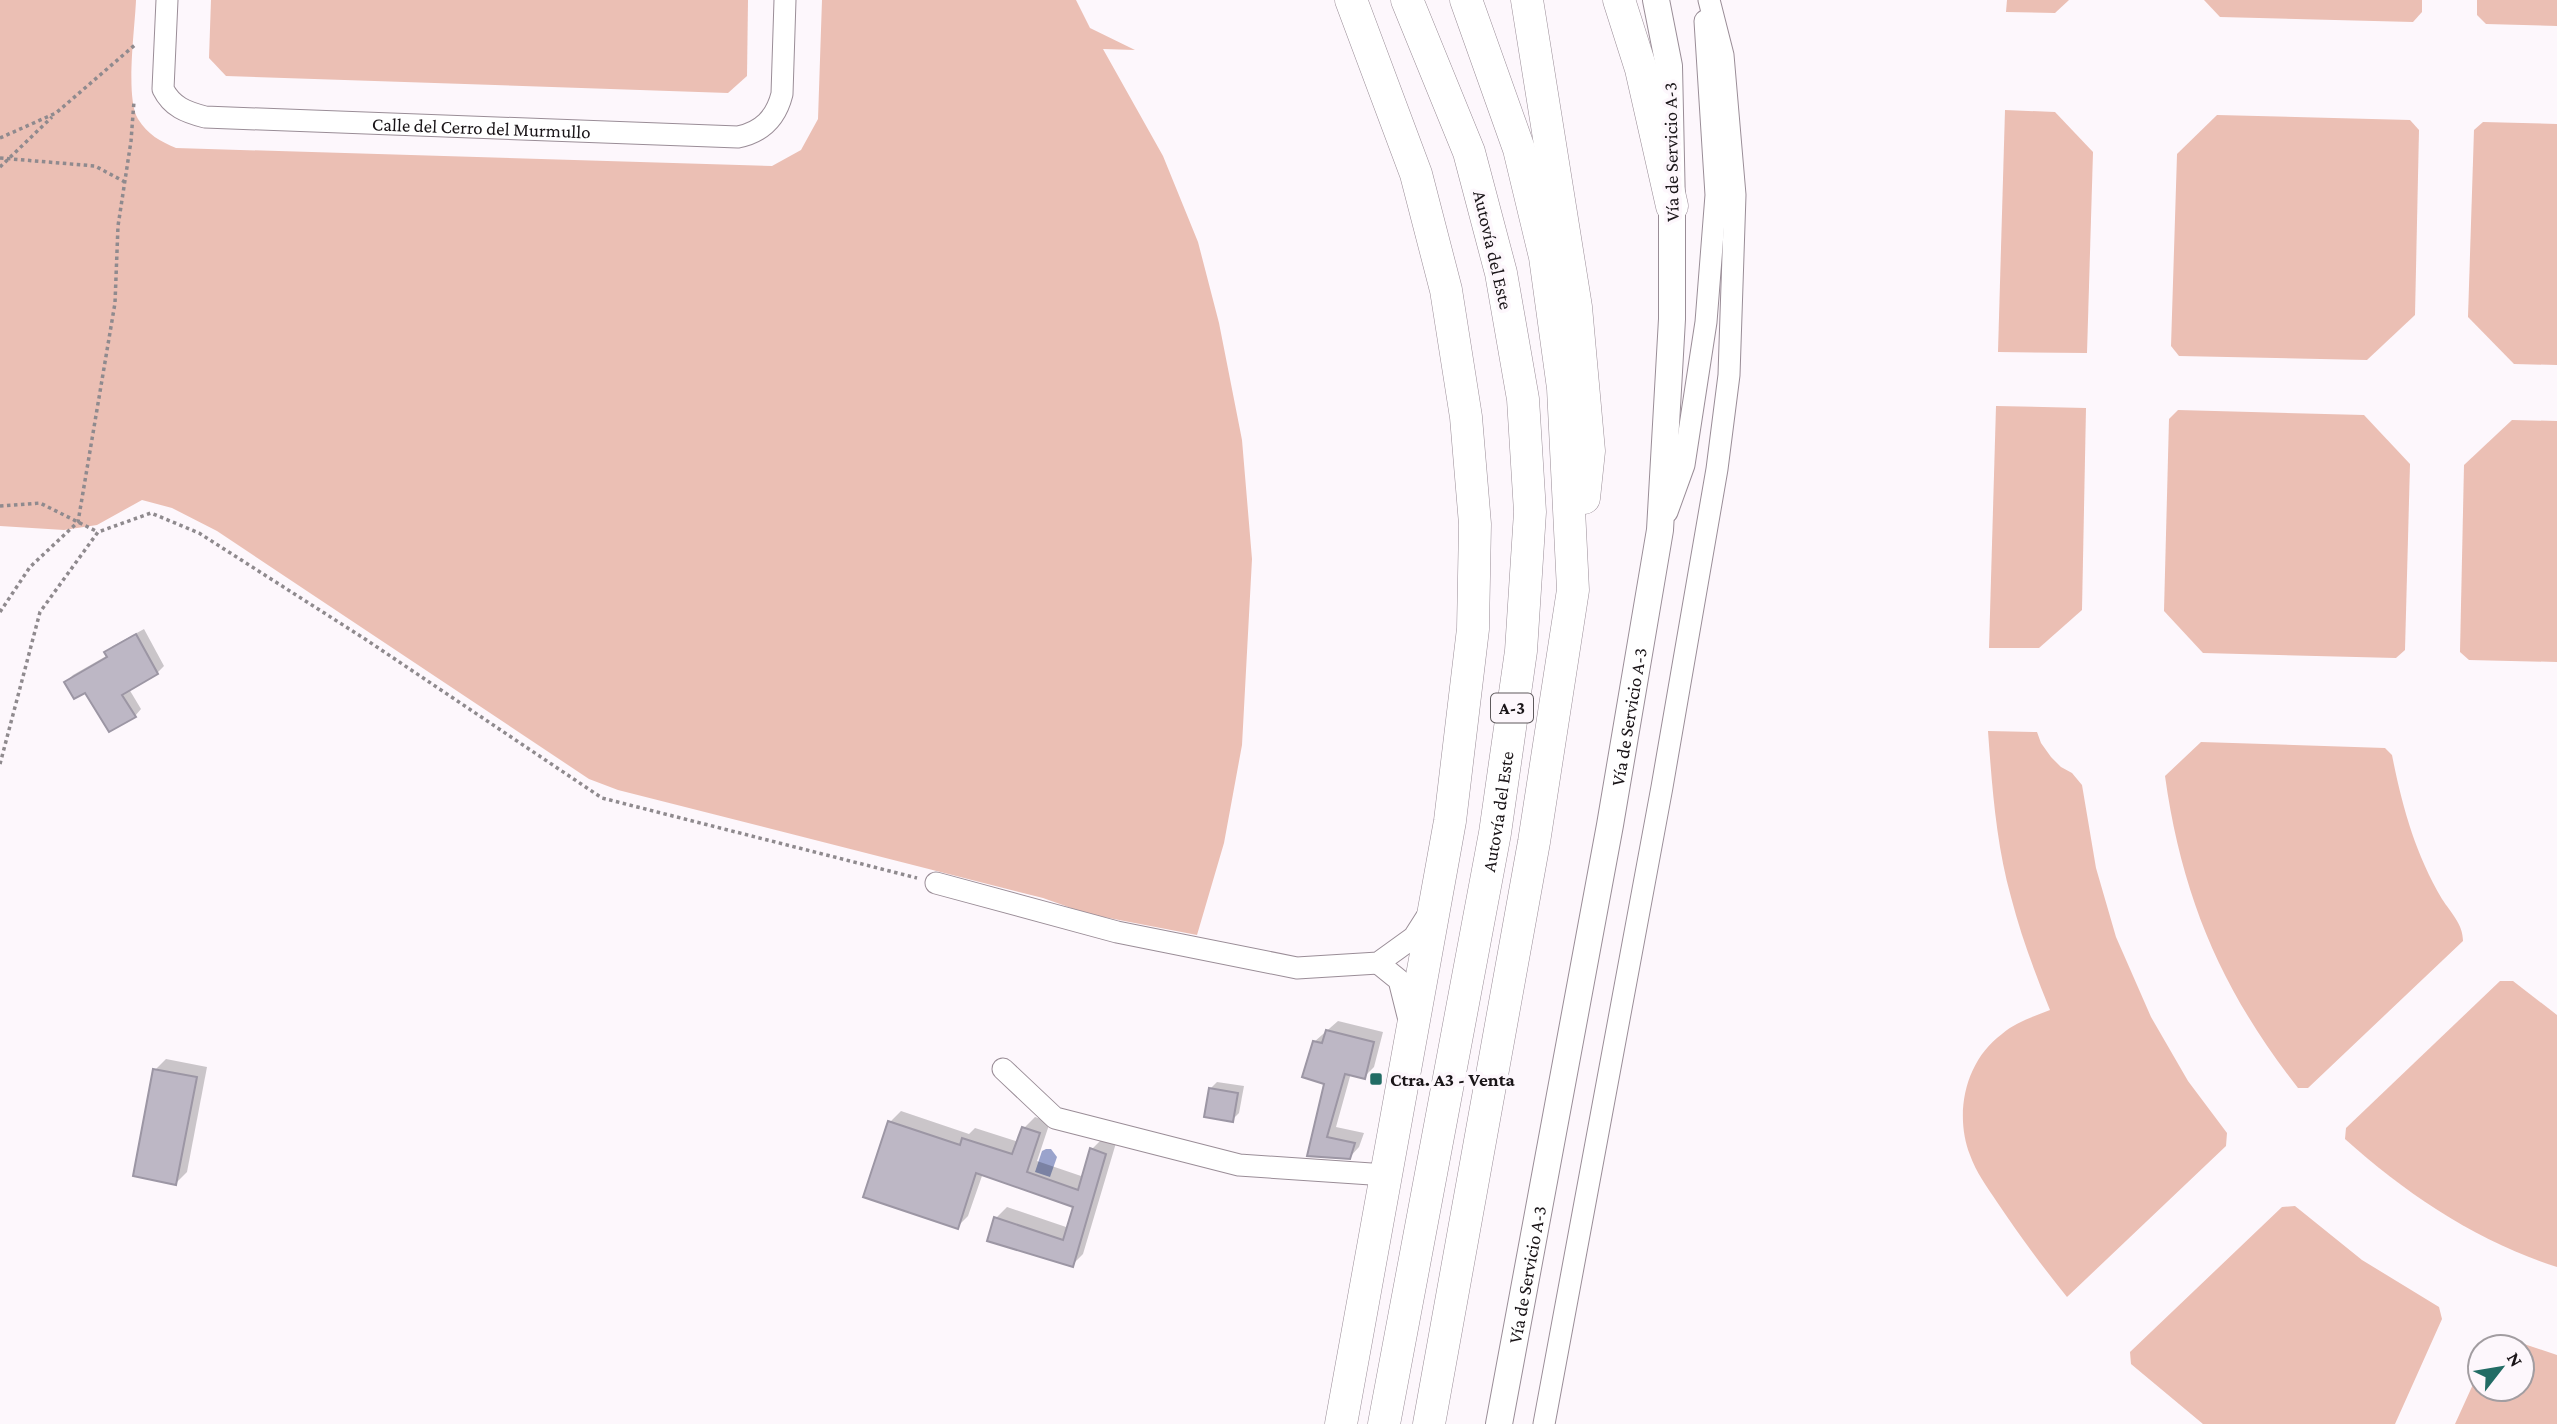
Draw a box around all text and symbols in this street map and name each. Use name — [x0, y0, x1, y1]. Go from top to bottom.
street label: Vía de Servicio A-3 — [1659, 82, 1683, 222]
street label: Calle del Cerro del Murmullo — [372, 113, 591, 142]
street label: Autovía del Este — [1469, 188, 1517, 312]
street label: Vía de Servicio A-3 — [1606, 646, 1650, 787]
road number: A-3 — [1491, 694, 1533, 722]
street label: Autovía del Este — [1477, 750, 1517, 873]
place label: Ctra. A3 - Venta — [1390, 1069, 1515, 1090]
marker: Ctra. A3 - Venta — [1368, 1071, 1384, 1087]
street label: Vía de Servicio A-3 — [1504, 1204, 1550, 1345]
north arrow — [2466, 1333, 2536, 1403]
text: N — [2503, 1349, 2528, 1371]

